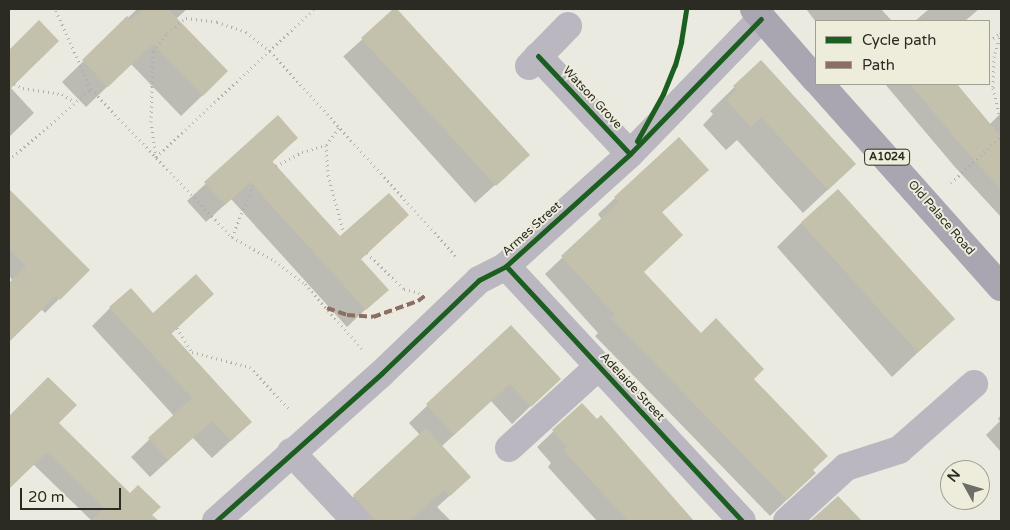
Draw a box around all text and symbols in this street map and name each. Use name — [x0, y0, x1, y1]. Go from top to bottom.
legend — [815, 20, 990, 85]
text: Cycle path — [862, 31, 936, 49]
text: Path — [862, 56, 895, 74]
street label: Watson Grove — [559, 64, 625, 132]
road number: A1024 — [863, 148, 911, 166]
street label: Old Palace Road — [905, 178, 977, 258]
street label: Armes Street — [500, 199, 564, 259]
street label: Adelaide Street — [597, 350, 667, 424]
north arrow — [940, 460, 990, 510]
text: N — [944, 466, 964, 486]
scale bar — [22, 478, 124, 510]
text: 20 m — [28, 488, 65, 506]

